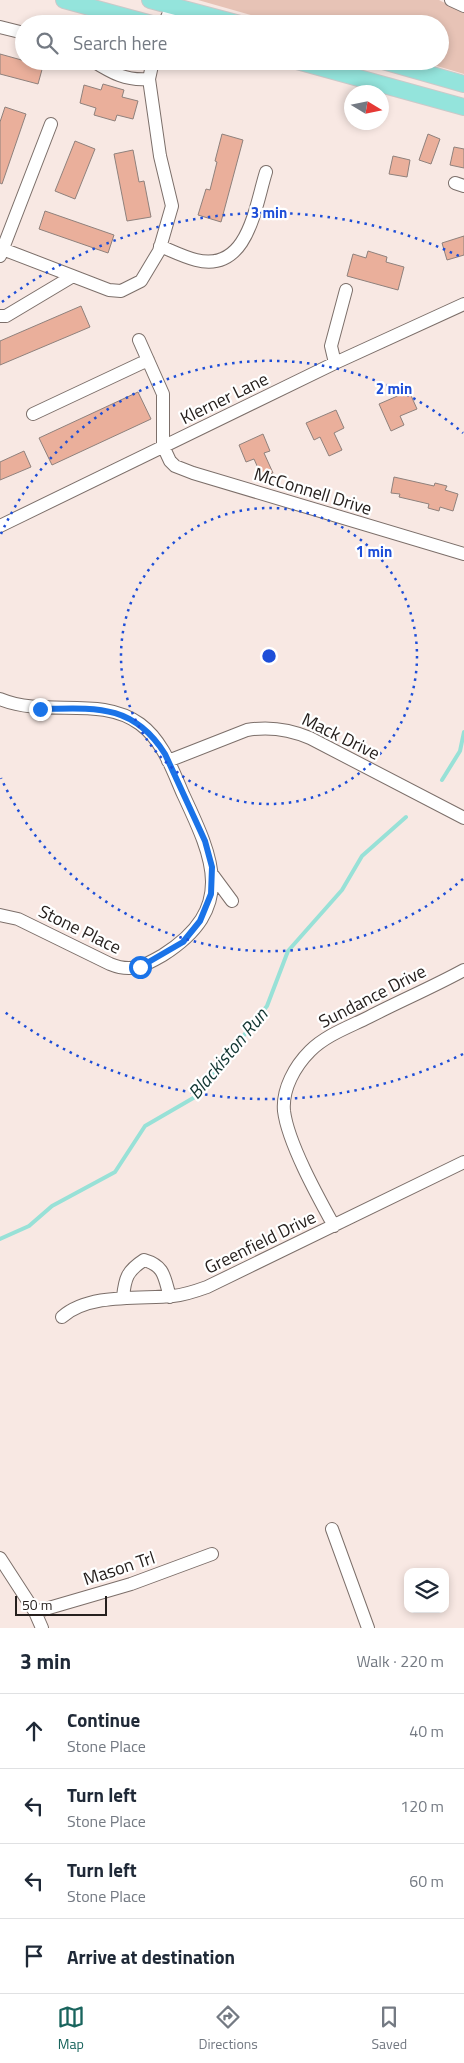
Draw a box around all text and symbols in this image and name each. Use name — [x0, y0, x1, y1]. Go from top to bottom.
search box — [15, 15, 449, 70]
text: Search here — [73, 28, 167, 57]
icon: search — [33, 29, 61, 57]
north arrow — [344, 85, 389, 130]
text: 3 min — [251, 201, 287, 224]
street label: Klerner Lane — [175, 365, 273, 431]
text: 2 min — [376, 377, 412, 400]
street label: McConnell Drive — [251, 460, 375, 522]
text: 1 min — [356, 540, 392, 563]
centre of rings — [260, 647, 278, 665]
route end — [29, 698, 52, 721]
street label: Mack Drive — [297, 705, 385, 767]
street label: Stone Place — [34, 897, 126, 961]
route start — [129, 956, 152, 979]
street label: Sundance Drive — [314, 957, 430, 1035]
water label: Blackiston Run — [180, 1001, 274, 1105]
street label: Greenfield Drive — [200, 1203, 320, 1281]
street label: Mason Trl — [80, 1544, 158, 1592]
map controls — [404, 1568, 449, 1613]
button: layers — [404, 1568, 449, 1613]
scale bar — [15, 1593, 108, 1616]
text: 50 m — [22, 1594, 52, 1615]
text: 3 min — [20, 1645, 71, 1677]
text: Walk · 220 m — [356, 1649, 444, 1673]
text: Continue — [67, 1705, 140, 1734]
icon: ahead — [20, 1717, 48, 1745]
text: 40 m — [409, 1719, 444, 1743]
text: Stone Place — [67, 1734, 146, 1758]
text: Turn left — [67, 1780, 137, 1809]
icon: left — [20, 1792, 48, 1820]
text: 120 m — [400, 1794, 444, 1818]
text: Stone Place — [67, 1809, 146, 1833]
text: Turn left — [67, 1855, 137, 1884]
icon: left — [20, 1867, 48, 1895]
text: 60 m — [409, 1869, 444, 1893]
text: Stone Place — [67, 1884, 146, 1908]
icon: arrive — [20, 1942, 48, 1970]
text: Arrive at destination — [67, 1942, 235, 1971]
tab: Map — [57, 2003, 85, 2054]
tab: Directions — [198, 2003, 258, 2054]
tab: Saved — [372, 2003, 407, 2054]

